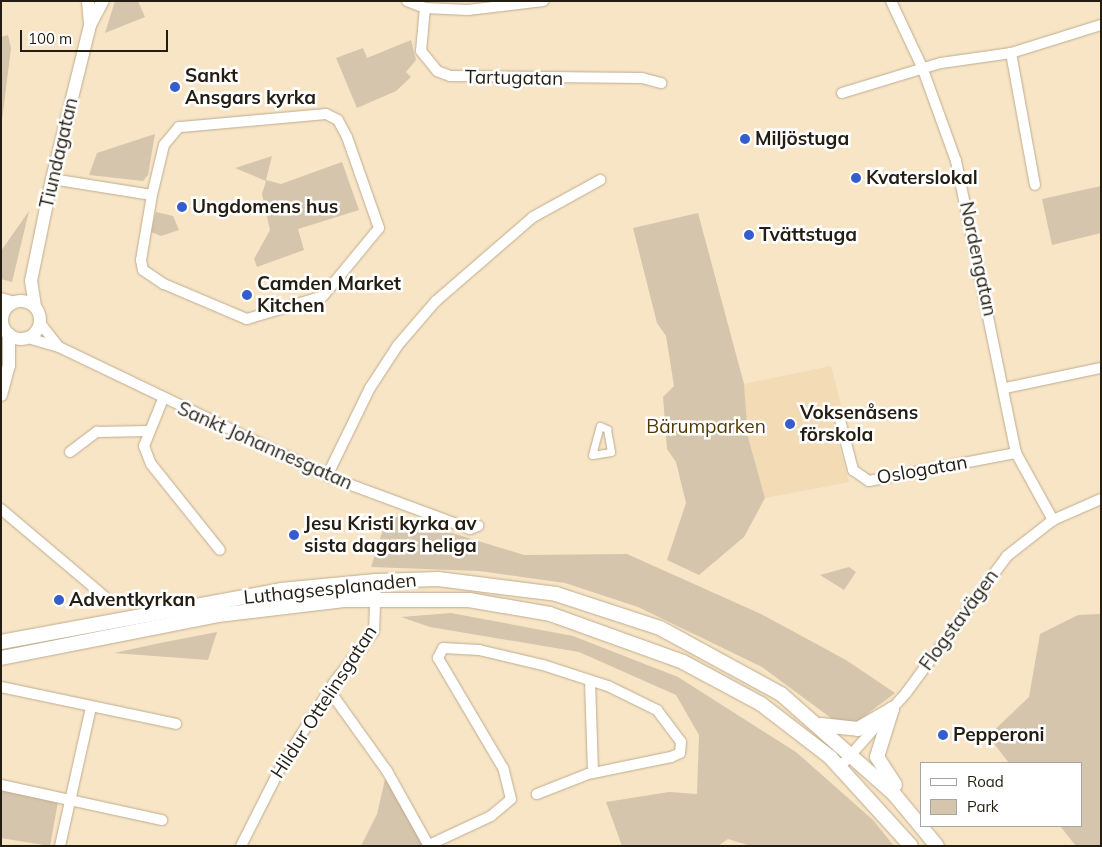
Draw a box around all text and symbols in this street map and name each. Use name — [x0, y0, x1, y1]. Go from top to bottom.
scale bar — [22, 20, 170, 52]
text: 100 m — [28, 29, 72, 48]
place label: Sankt Ansgars kyrka — [185, 65, 316, 109]
street label: Tartugatan — [465, 66, 563, 90]
marker: Sankt Ansgars kyrka — [169, 81, 181, 93]
street label: Tiundagatan — [35, 95, 83, 211]
place label: Miljöstuga — [755, 128, 849, 150]
marker: Miljöstuga — [739, 133, 751, 145]
place label: Kvaterslokal — [866, 167, 978, 189]
marker: Kvaterslokal — [850, 172, 862, 184]
place label: Ungdomens hus — [192, 196, 338, 218]
street label: Nordengatan — [955, 200, 1001, 318]
marker: Ungdomens hus — [176, 201, 188, 213]
place label: Tvättstuga — [759, 224, 857, 246]
marker: Tvättstuga — [743, 229, 755, 241]
place label: Camden Market Kitchen — [257, 273, 401, 317]
marker: Camden Market Kitchen — [241, 289, 253, 301]
street label: Sankt Johannesgatan — [174, 397, 356, 495]
place label: Voksenåsens förskola — [800, 402, 918, 446]
park label: Bärumparken — [646, 416, 766, 438]
marker: Voksenåsens förskola — [784, 418, 796, 430]
street label: Oslogatan — [875, 451, 969, 489]
place label: Jesu Kristi kyrka av sista dagars heliga — [304, 513, 477, 557]
marker: Jesu Kristi kyrka av sista dagars heliga — [288, 529, 300, 541]
street label: Flogstavägen — [915, 565, 1003, 675]
street label: Luthagsesplanaden — [242, 569, 418, 609]
place label: Adventkyrkan — [69, 589, 196, 611]
marker: Adventkyrkan — [53, 594, 65, 606]
street label: Hildur Ottelinsgatan — [266, 621, 382, 783]
place label: Pepperoni — [953, 724, 1045, 746]
marker: Pepperoni — [937, 729, 949, 741]
legend — [920, 762, 1082, 827]
text: Road — [967, 772, 1004, 791]
text: Park — [967, 797, 999, 816]

